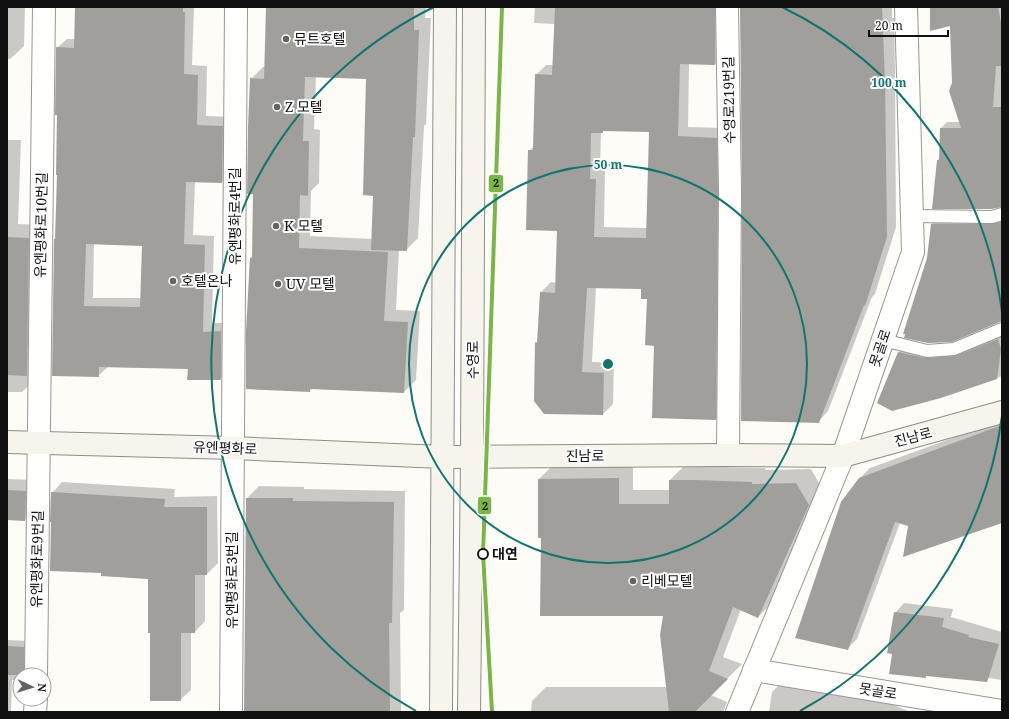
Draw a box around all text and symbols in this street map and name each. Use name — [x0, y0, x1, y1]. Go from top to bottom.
scale bar — [869, 12, 948, 38]
text: 20 m — [875, 17, 903, 34]
place label: 뮤트호텔 — [294, 29, 346, 48]
marker: 뮤트호텔 — [281, 34, 291, 44]
street label: 수영로219번길 — [718, 56, 739, 144]
text: 100 m — [871, 74, 907, 91]
place label: Z 모텔 — [285, 97, 323, 116]
marker: Z 모텔 — [272, 102, 282, 112]
text: 50 m — [594, 156, 622, 173]
street label: 유엔평화로4번길 — [225, 167, 244, 265]
street label: 유엔평화로10번길 — [30, 172, 51, 278]
line badge: 2 — [488, 174, 504, 193]
text: 2 — [493, 175, 499, 190]
place label: K 모텔 — [284, 216, 323, 235]
marker: K 모텔 — [271, 221, 281, 231]
place label: 호텔온나 — [181, 271, 233, 290]
place label: UV 모텔 — [286, 274, 335, 293]
marker: 호텔온나 — [168, 276, 178, 286]
marker: UV 모텔 — [273, 279, 283, 289]
street label: 못골로 — [864, 326, 895, 369]
street label: 수영로 — [463, 341, 482, 379]
centre of rings — [601, 357, 615, 371]
street label: 진남로 — [892, 422, 934, 451]
street label: 유엔평화로 — [193, 437, 258, 458]
street label: 진남로 — [566, 446, 604, 465]
line badge: 2 — [477, 496, 492, 515]
text: 2 — [482, 498, 488, 513]
street label: 유엔평화로9번길 — [26, 510, 47, 608]
street label: 유엔평화로3번길 — [222, 531, 241, 629]
place label: 대연 — [492, 544, 518, 563]
marker: 대연 — [477, 548, 489, 560]
place label: 리베모텔 — [641, 571, 693, 590]
marker: 리베모텔 — [628, 576, 638, 586]
north arrow — [12, 667, 52, 707]
street label: 못골로 — [858, 678, 899, 703]
text: N — [35, 683, 50, 693]

